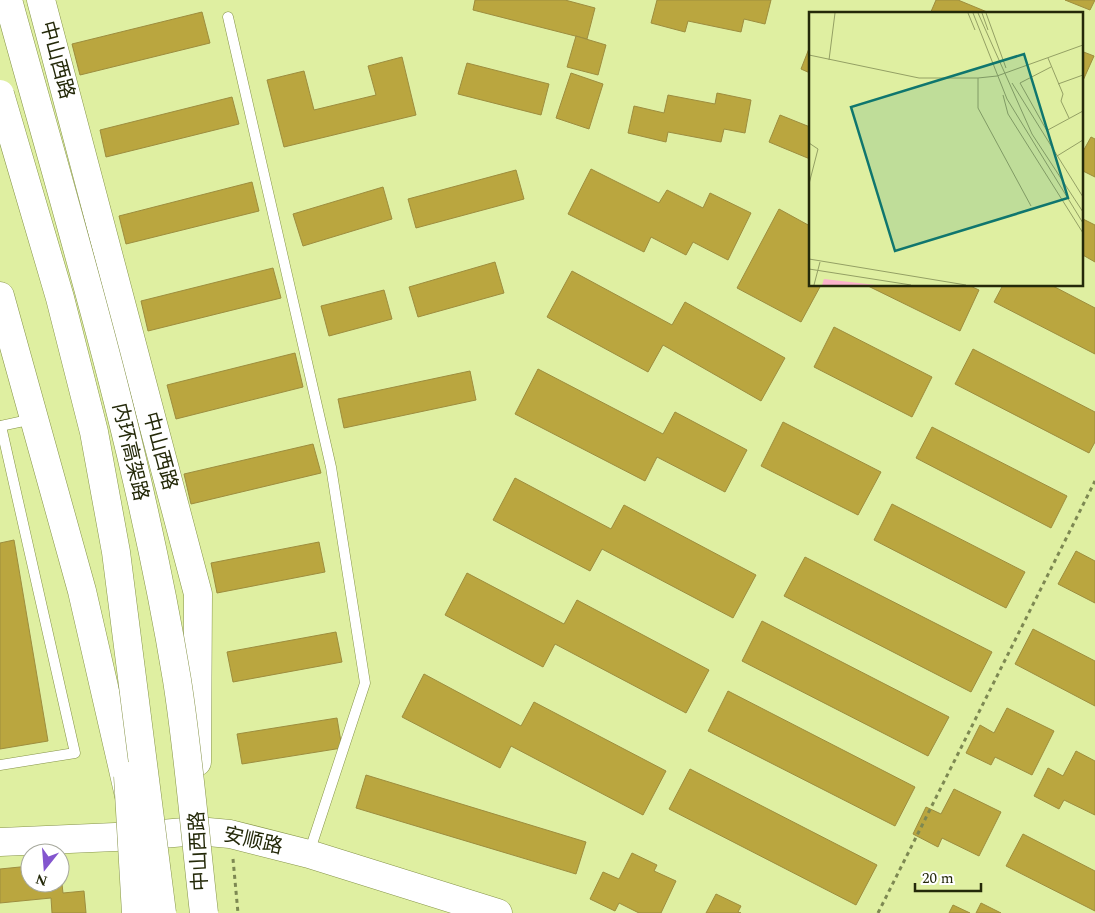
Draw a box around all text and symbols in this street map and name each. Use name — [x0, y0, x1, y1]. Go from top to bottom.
inset map — [809, 12, 1082, 286]
street label: 中山西路 — [32, 17, 82, 103]
street label: 内环高架路 — [104, 400, 156, 504]
street label: 中山西路 — [135, 408, 185, 494]
street label: 中山西路 — [182, 810, 216, 892]
street label: 安顺路 — [220, 820, 286, 862]
north arrow — [20, 843, 70, 893]
scale bar — [915, 860, 981, 892]
text: 20 m — [922, 867, 954, 890]
text: N — [33, 868, 50, 892]

